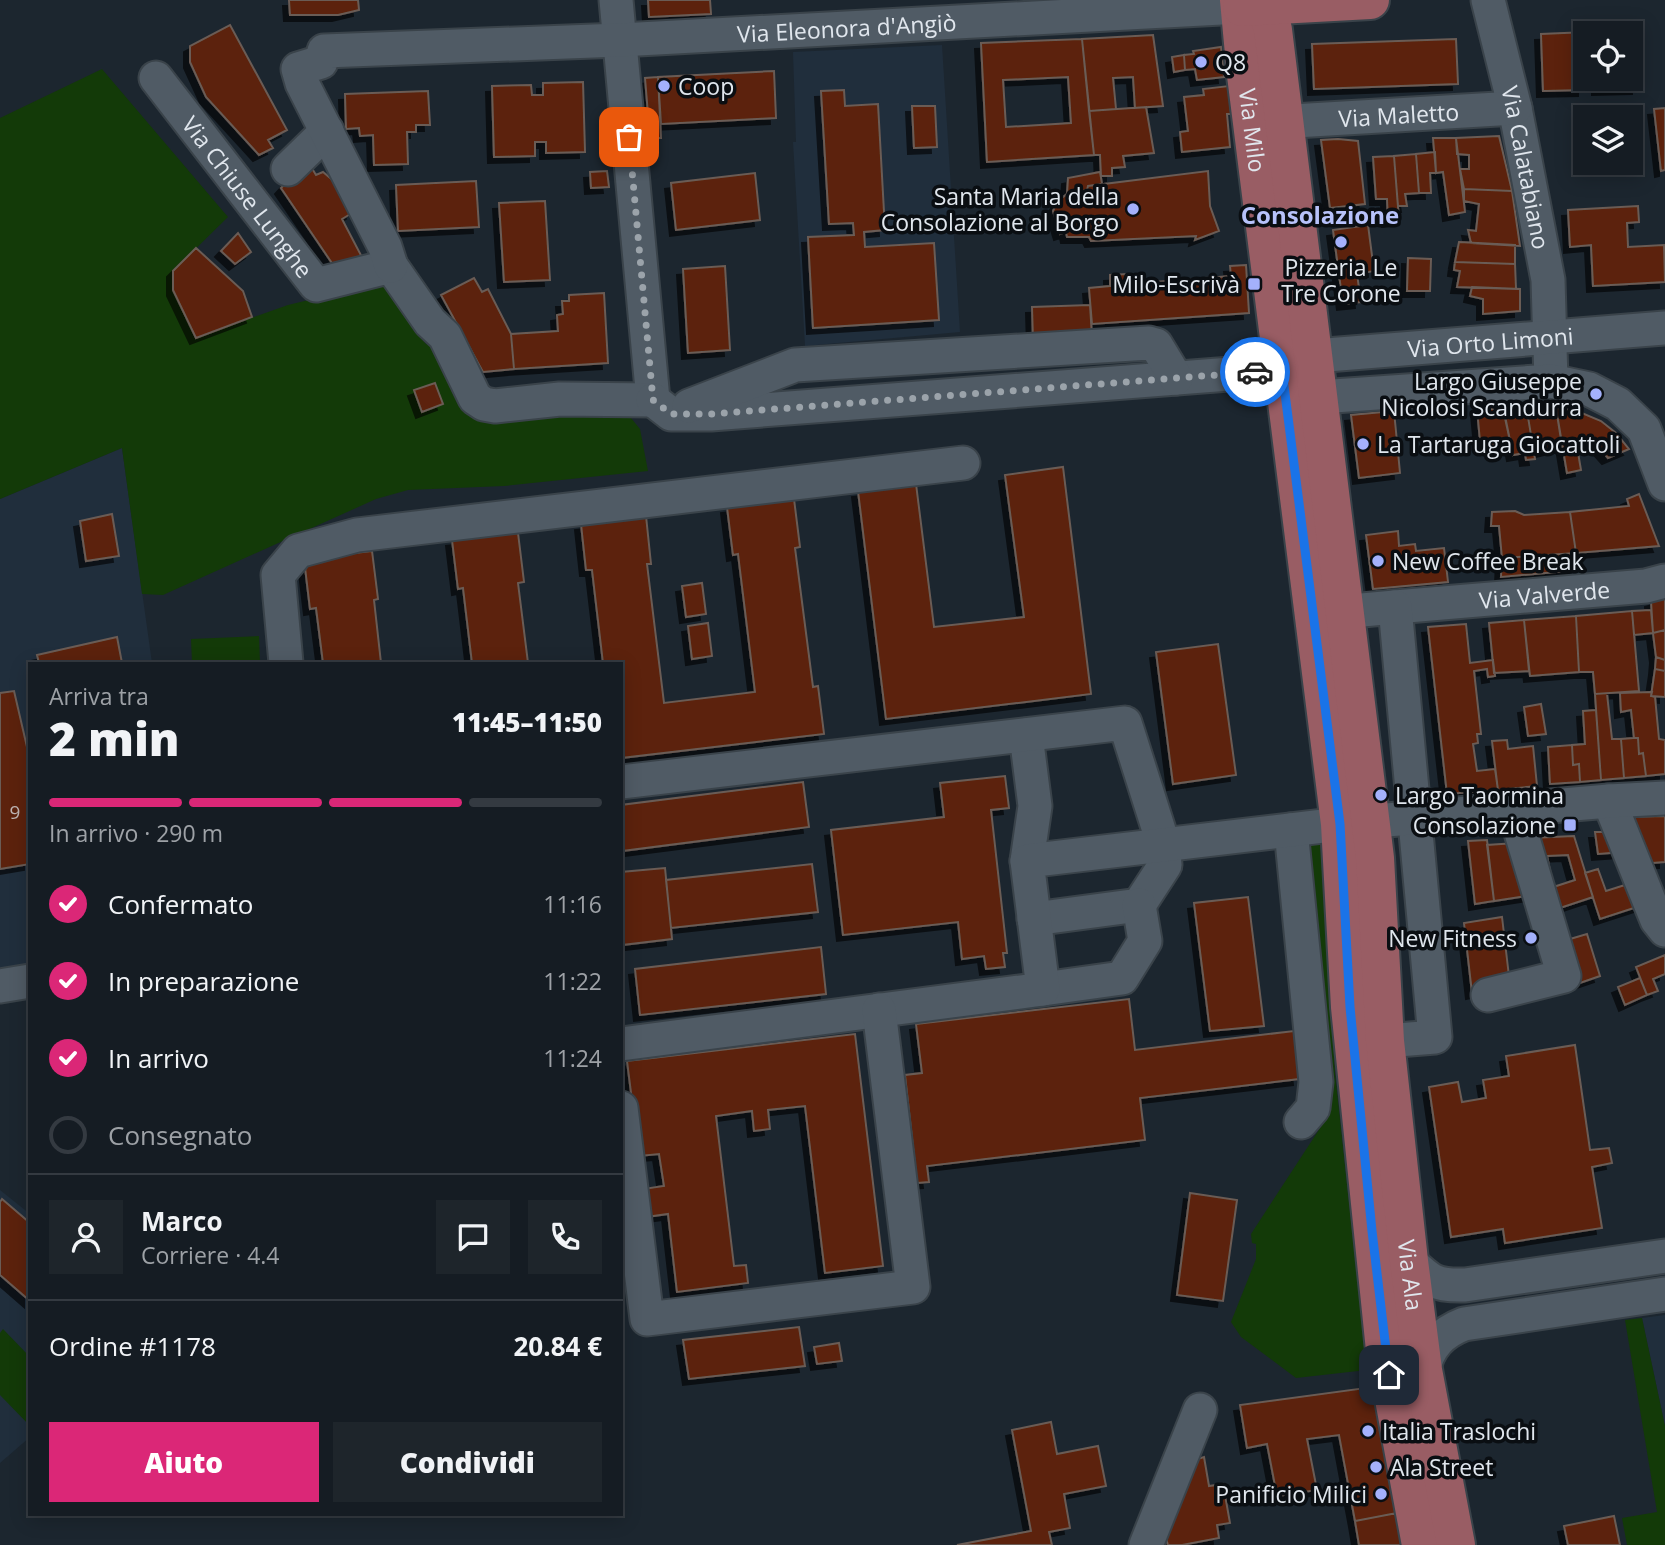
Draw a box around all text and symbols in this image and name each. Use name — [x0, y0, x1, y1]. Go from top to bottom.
street label: Via Eleonora d'Angiò — [736, 6, 957, 50]
map controls — [1573, 21, 1643, 175]
button: locate — [1573, 21, 1643, 91]
place label: Q8 — [1215, 46, 1246, 78]
marker: Q8 — [1193, 54, 1209, 70]
place label: Coop — [678, 70, 734, 102]
marker: Coop — [656, 78, 672, 94]
street label: Via Calatabiano — [1494, 83, 1558, 252]
street label: Via Milo — [1232, 86, 1274, 174]
street label: Via Maletto — [1338, 95, 1460, 134]
button: layers — [1573, 105, 1643, 175]
pin — [599, 107, 659, 167]
street label: Via Chiuse Lunghe — [175, 109, 320, 284]
icon: bag — [610, 118, 648, 156]
place label: Santa Maria della Consolazione al Borgo — [881, 180, 1119, 238]
district label: Consolazione — [1241, 198, 1399, 231]
marker: Santa Maria della Consolazione al Borgo — [1125, 201, 1141, 217]
marker: Pizzeria Le Tre Corone — [1333, 234, 1349, 250]
place label: Pizzeria Le Tre Corone — [1281, 251, 1401, 309]
place label: Milo-Escrivà — [1112, 268, 1240, 300]
marker: Milo-Escrivà — [1246, 276, 1262, 292]
street label: Via Orto Limoni — [1406, 319, 1575, 364]
courier — [1220, 337, 1290, 407]
icon: car — [1236, 353, 1274, 391]
place label: Largo Giuseppe Nicolosi Scandurra — [1381, 365, 1582, 423]
marker: Largo Giuseppe Nicolosi Scandurra — [1588, 386, 1604, 402]
place label: La Tartaruga Giocattoli — [1377, 428, 1620, 460]
marker: La Tartaruga Giocattoli — [1355, 436, 1371, 452]
place label: New Coffee Break — [1392, 545, 1584, 577]
marker: New Coffee Break — [1370, 553, 1386, 569]
street label: Via Valverde — [1478, 573, 1611, 616]
text: Arriva tra — [49, 680, 149, 712]
text: 11:45–11:50 — [452, 704, 602, 740]
text: 2 min — [49, 707, 180, 769]
place label: Largo Taormina — [1395, 779, 1564, 811]
marker: Largo Taormina — [1373, 787, 1389, 803]
house number: 9 — [10, 799, 20, 825]
place label: Consolazione — [1413, 809, 1556, 841]
text: In arrivo · 290 m — [49, 817, 223, 849]
marker: Consolazione — [1562, 817, 1578, 833]
icon: check — [49, 885, 87, 923]
text: Confermato — [108, 886, 253, 922]
text: 11:16 — [543, 888, 602, 920]
place label: New Fitness — [1388, 922, 1517, 954]
marker: New Fitness — [1523, 930, 1539, 946]
icon: check — [49, 962, 87, 1000]
text: In preparazione — [108, 963, 299, 999]
text: 11:22 — [543, 965, 602, 997]
icon: check — [49, 1039, 87, 1077]
text: In arrivo — [108, 1040, 209, 1076]
text: 11:24 — [543, 1042, 602, 1074]
text: Consegnato — [108, 1117, 252, 1153]
button: person — [49, 1200, 123, 1274]
button: chat — [436, 1200, 510, 1274]
button: phone — [528, 1200, 602, 1274]
text: Marco — [141, 1203, 223, 1239]
street label: Via Ala — [1391, 1238, 1431, 1312]
text: Corriere · 4.4 — [141, 1239, 280, 1271]
text: Ordine #1178 — [49, 1328, 216, 1364]
text: 20.84 € — [514, 1328, 602, 1364]
pin — [1359, 1345, 1419, 1405]
icon: home — [1370, 1356, 1408, 1394]
place label: Italia Traslochi — [1382, 1415, 1536, 1447]
button: Aiuto — [49, 1422, 319, 1502]
button: Condividi — [333, 1422, 602, 1502]
marker: Italia Traslochi — [1360, 1423, 1376, 1439]
place label: Ala Street — [1390, 1451, 1493, 1483]
marker: Ala Street — [1368, 1459, 1384, 1475]
place label: Panificio Milici — [1215, 1478, 1367, 1510]
marker: Panificio Milici — [1373, 1486, 1389, 1502]

